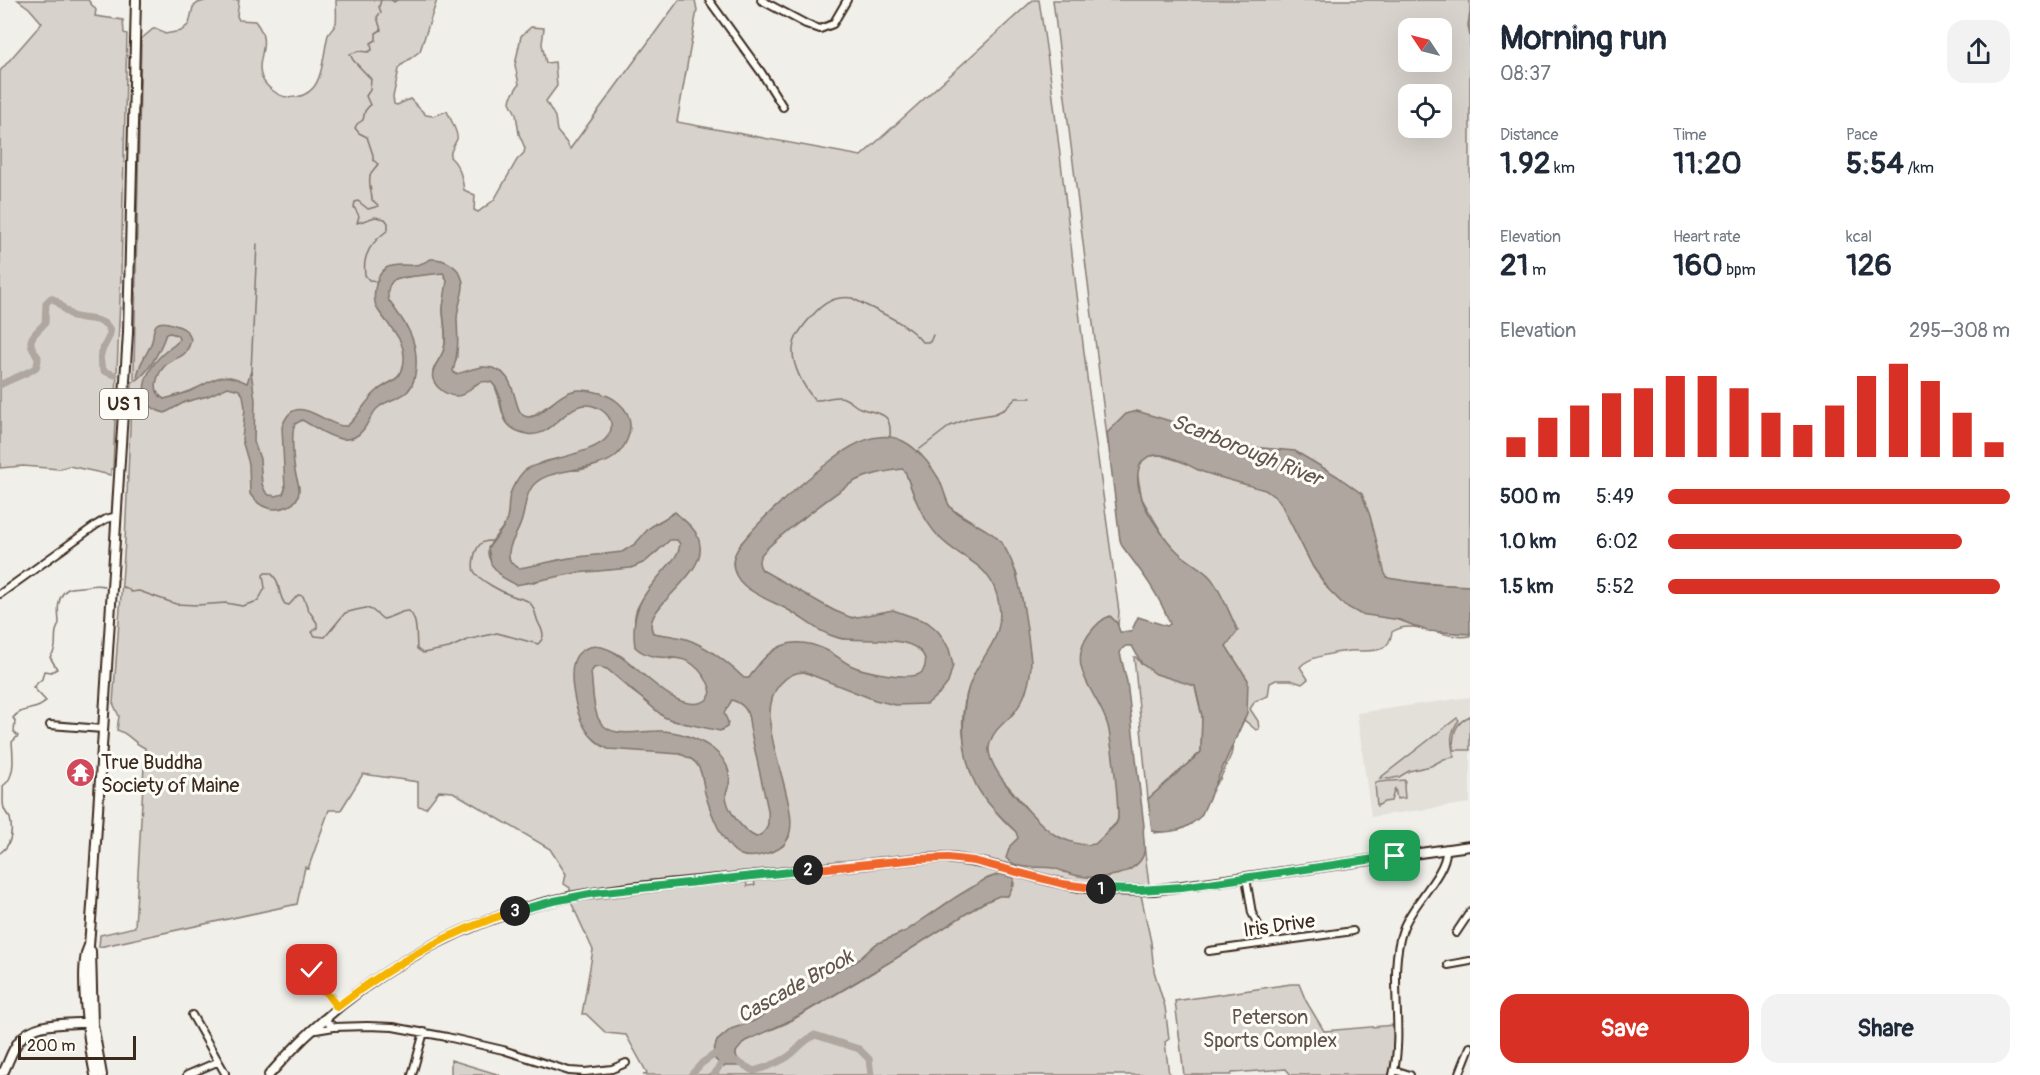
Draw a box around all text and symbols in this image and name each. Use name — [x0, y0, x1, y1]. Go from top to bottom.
north arrow — [1398, 18, 1452, 72]
map controls — [1398, 18, 1452, 138]
text: Morning run — [1500, 18, 1667, 59]
button: share — [1947, 20, 2010, 83]
text: 08:37 — [1500, 61, 1551, 86]
button: locate — [1398, 84, 1452, 138]
text: Distance — [1500, 125, 1559, 145]
text: Time — [1673, 125, 1706, 145]
text: Pace — [1846, 125, 1878, 145]
text: 1.92 — [1500, 145, 1551, 182]
text: 11:20 — [1673, 145, 1742, 182]
text: 5:54 — [1846, 145, 1904, 182]
text: km — [1551, 158, 1575, 178]
text: /km — [1904, 158, 1934, 178]
text: Elevation — [1500, 227, 1561, 247]
text: Heart rate — [1673, 227, 1740, 247]
text: kcal — [1846, 227, 1872, 247]
text: 21 — [1500, 247, 1529, 284]
text: 160 — [1673, 247, 1723, 284]
text: 126 — [1846, 247, 1892, 284]
text: m — [1529, 260, 1546, 280]
text: bpm — [1723, 260, 1756, 280]
text: Elevation — [1500, 318, 1576, 343]
text: 295–308 m — [1909, 318, 2010, 343]
road number: US 1 — [100, 389, 148, 419]
water label: Scarborough River — [1168, 408, 1328, 494]
text: 500 m — [1500, 484, 1560, 509]
text: 5:49 — [1596, 484, 1634, 509]
text: 1.0 km — [1500, 529, 1556, 554]
text: 6:02 — [1596, 529, 1638, 554]
text: 1.5 km — [1500, 574, 1553, 599]
text: 5:52 — [1596, 574, 1634, 599]
place label: True Buddha Society of Maine — [101, 750, 239, 798]
temple icon: True Buddha Society of Maine — [64, 757, 96, 789]
pin — [1369, 830, 1420, 881]
icon: arrive — [1378, 839, 1411, 872]
pin: 2 — [793, 855, 823, 885]
text: 2 — [804, 860, 812, 880]
pin: 1 — [1086, 874, 1116, 904]
text: 1 — [1098, 879, 1104, 899]
pin: 3 — [500, 896, 530, 926]
text: 3 — [511, 901, 519, 921]
street label: Iris Drive — [1242, 908, 1317, 943]
water label: Cascade Brook — [733, 942, 860, 1029]
pin — [286, 944, 337, 995]
icon: check — [295, 953, 328, 986]
button: Save — [1500, 994, 1749, 1063]
button: Share — [1761, 994, 2010, 1063]
park label: Peterson Sports Complex — [1203, 1005, 1337, 1053]
scale bar — [18, 1033, 136, 1060]
text: 200 m — [27, 1036, 75, 1056]

